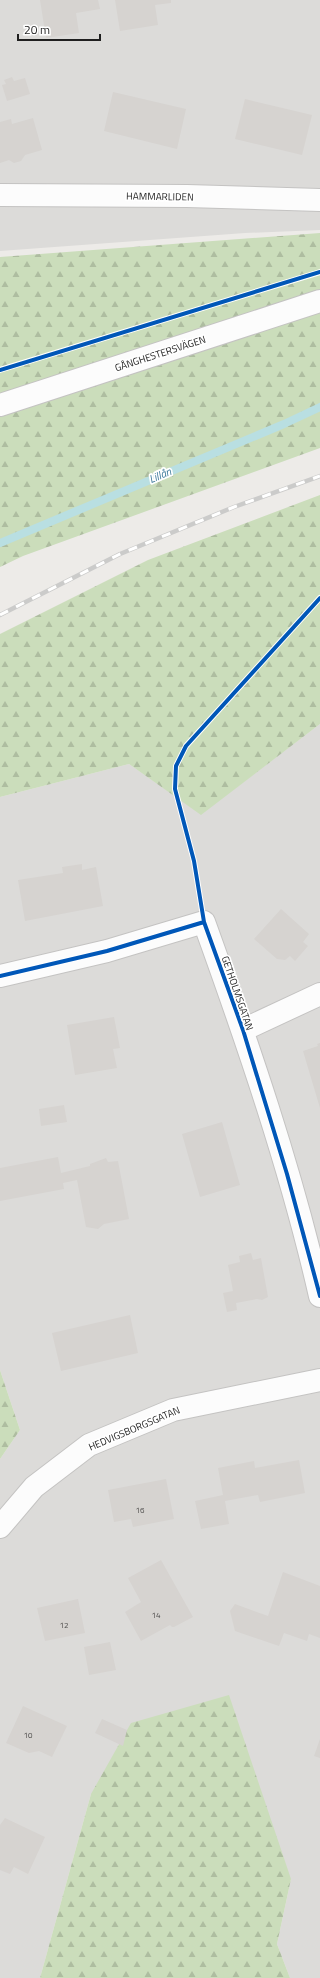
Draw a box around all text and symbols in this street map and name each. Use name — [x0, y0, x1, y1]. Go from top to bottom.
scale bar — [18, 16, 100, 42]
text: 20 m — [24, 20, 50, 39]
street label: HAMMARLIDEN — [126, 188, 194, 205]
street label: GÅNGHESTERSVÄGEN — [113, 332, 208, 375]
water label: Lillån — [146, 463, 174, 487]
street label: GETHOLMSGATAN — [218, 954, 257, 1033]
street label: HEDVIGSBORGSGATAN — [86, 1402, 182, 1455]
house number: 16 — [136, 1504, 145, 1516]
house number: 14 — [152, 1609, 161, 1621]
house number: 12 — [60, 1619, 68, 1631]
house number: 10 — [24, 1729, 33, 1741]

